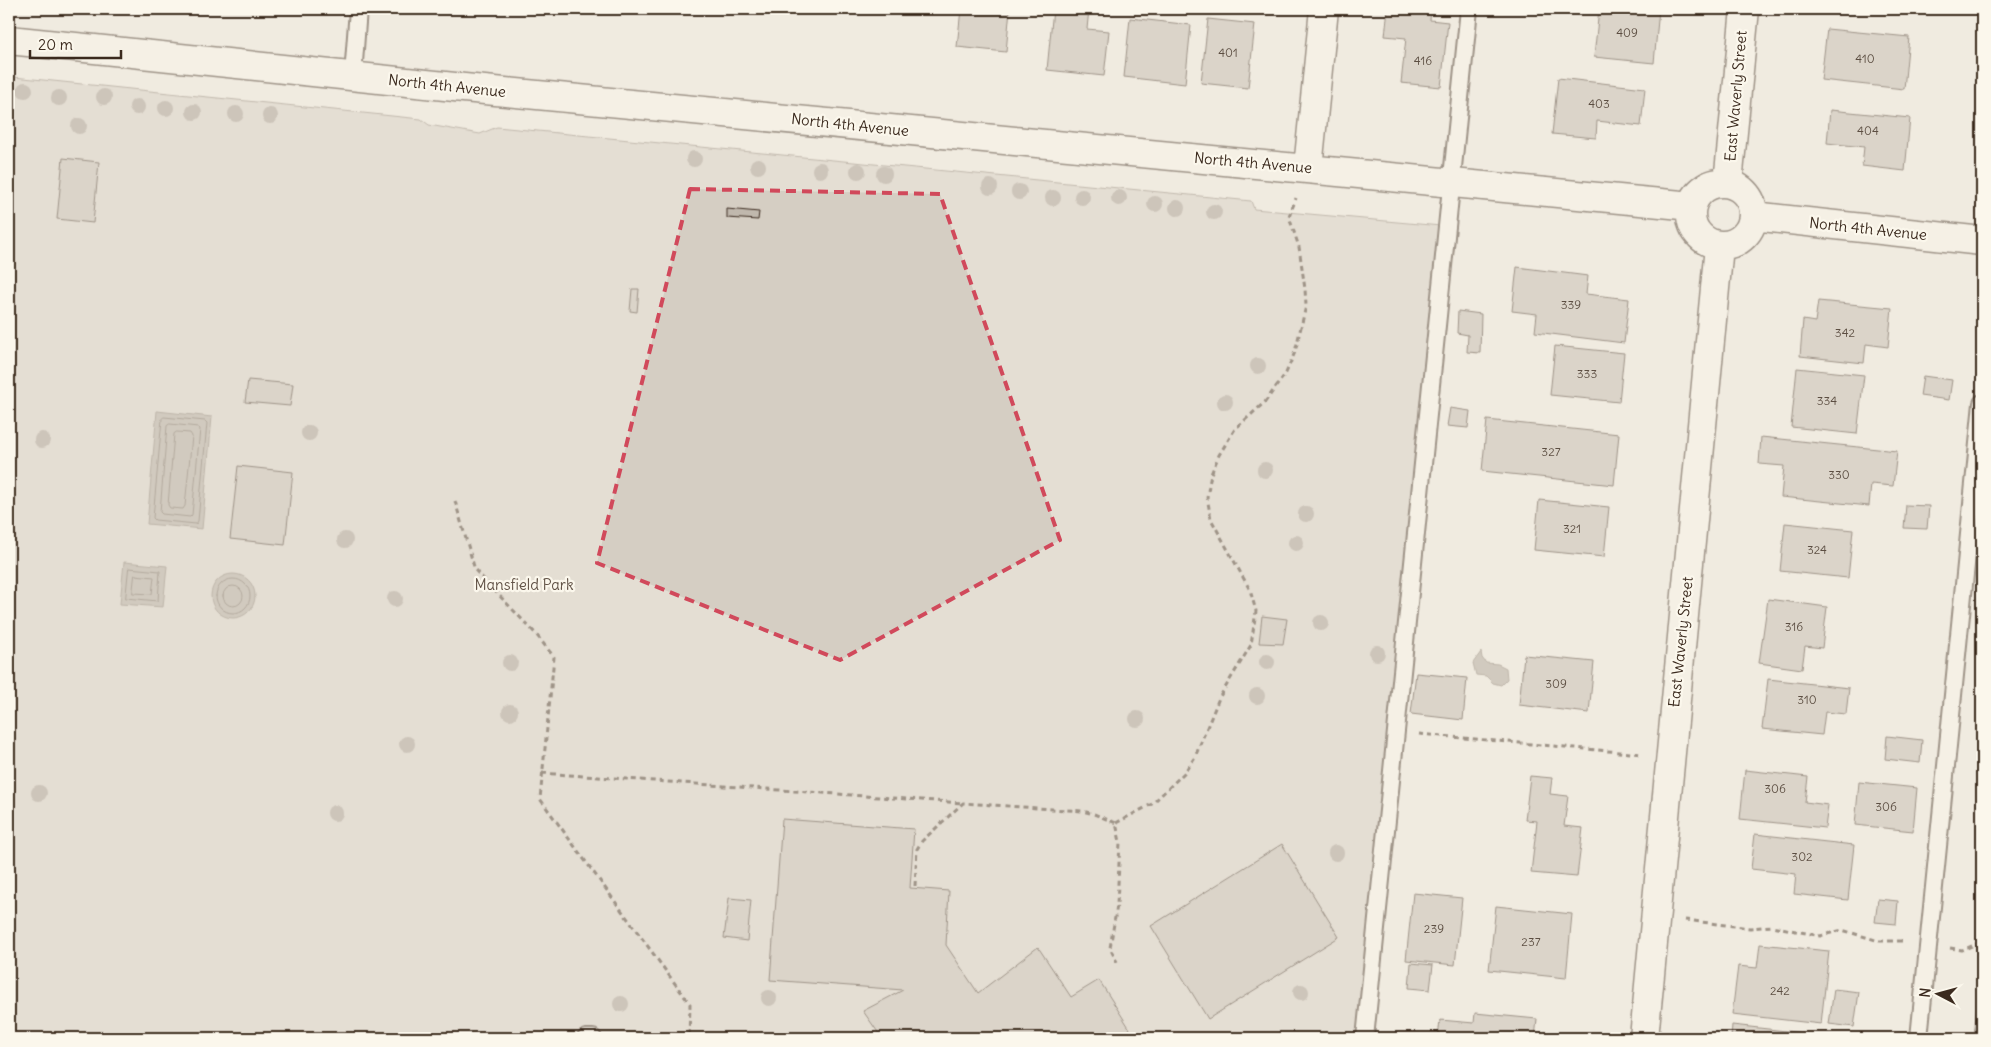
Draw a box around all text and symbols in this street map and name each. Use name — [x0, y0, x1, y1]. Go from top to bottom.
house number: 409 — [1616, 25, 1638, 40]
scale bar — [30, 28, 121, 60]
street label: East Waverly Street — [1720, 30, 1751, 162]
text: 20 m — [38, 35, 73, 54]
house number: 401 — [1218, 45, 1238, 60]
house number: 410 — [1855, 51, 1875, 66]
house number: 416 — [1414, 53, 1432, 68]
street label: North 4th Avenue — [387, 70, 507, 101]
house number: 403 — [1588, 96, 1610, 111]
street label: North 4th Avenue — [790, 109, 910, 140]
house number: 404 — [1857, 123, 1879, 138]
street label: North 4th Avenue — [1193, 148, 1313, 177]
street label: North 4th Avenue — [1808, 213, 1928, 244]
house number: 339 — [1561, 297, 1581, 312]
house number: 342 — [1835, 325, 1856, 340]
house number: 333 — [1577, 366, 1597, 381]
house number: 334 — [1817, 393, 1837, 408]
house number: 327 — [1541, 444, 1561, 459]
house number: 330 — [1828, 467, 1850, 482]
house number: 321 — [1563, 521, 1581, 536]
house number: 324 — [1807, 542, 1827, 557]
park label: Mansfield Park — [474, 575, 574, 594]
street label: East Waverly Street — [1664, 576, 1697, 708]
house number: 316 — [1785, 619, 1803, 634]
house number: 309 — [1545, 676, 1567, 691]
house number: 310 — [1797, 692, 1817, 707]
house number: 306 — [1764, 781, 1786, 796]
house number: 306 — [1875, 799, 1897, 814]
house number: 302 — [1791, 849, 1813, 864]
house number: 239 — [1424, 921, 1444, 936]
house number: 237 — [1521, 934, 1541, 949]
north arrow — [1914, 970, 1964, 1020]
house number: 242 — [1770, 983, 1790, 998]
text: N — [1916, 987, 1935, 998]

